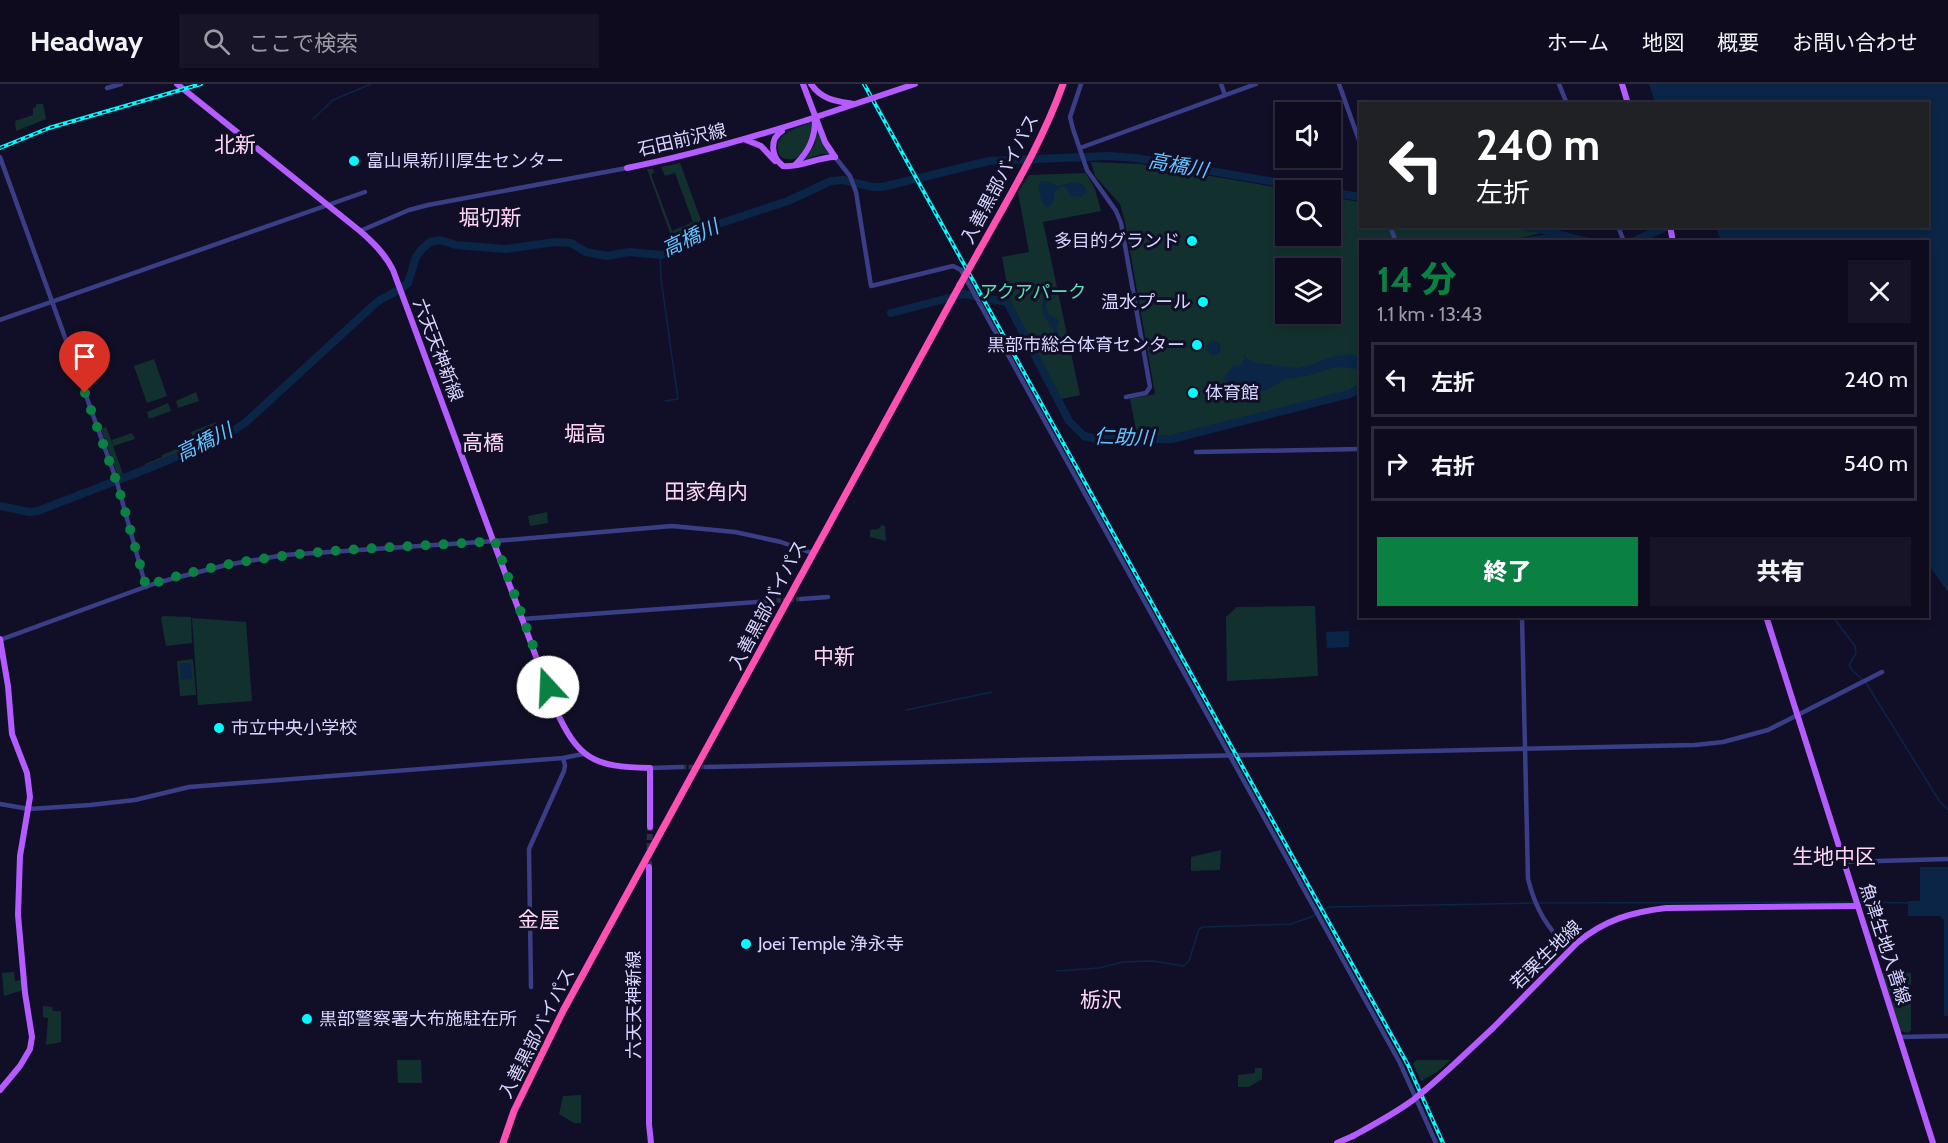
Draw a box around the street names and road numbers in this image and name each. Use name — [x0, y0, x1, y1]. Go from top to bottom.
street label: 入善黒部バイパス — [957, 110, 1043, 248]
street label: 石田前沢線 — [636, 119, 728, 161]
street label: 六天天神新線 — [408, 296, 468, 404]
street label: 入善黒部バイパス — [725, 536, 811, 674]
street label: 魚津生地入善線 — [1855, 881, 1915, 1007]
street label: 若栗生地線 — [1506, 916, 1586, 994]
street label: 六天天神新線 — [623, 951, 645, 1059]
street label: 入善黒部バイパス — [495, 964, 579, 1102]

